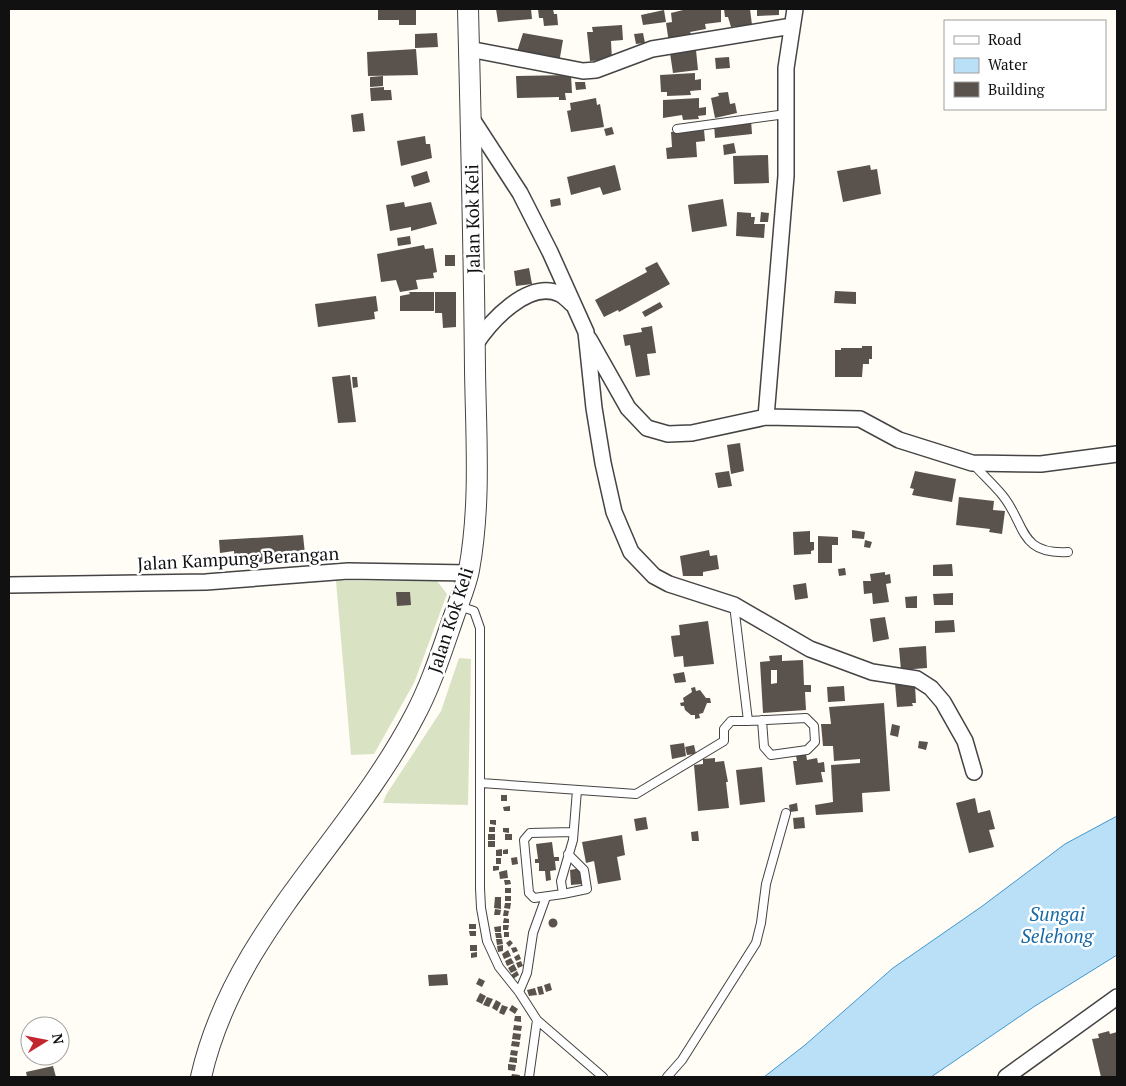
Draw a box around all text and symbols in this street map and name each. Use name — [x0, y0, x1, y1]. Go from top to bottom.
legend — [944, 20, 1106, 110]
text: Road — [988, 29, 1021, 49]
text: Water — [988, 54, 1028, 74]
text: Building — [988, 79, 1046, 99]
street label: Jalan Kok Keli — [459, 164, 485, 274]
street label: Jalan Kampung Berangan — [136, 541, 340, 575]
street label: Jalan Kok Keli — [422, 564, 478, 676]
water label: Sungai Selehong — [1021, 901, 1095, 948]
north arrow — [20, 1016, 70, 1066]
text: N — [48, 1032, 69, 1046]

